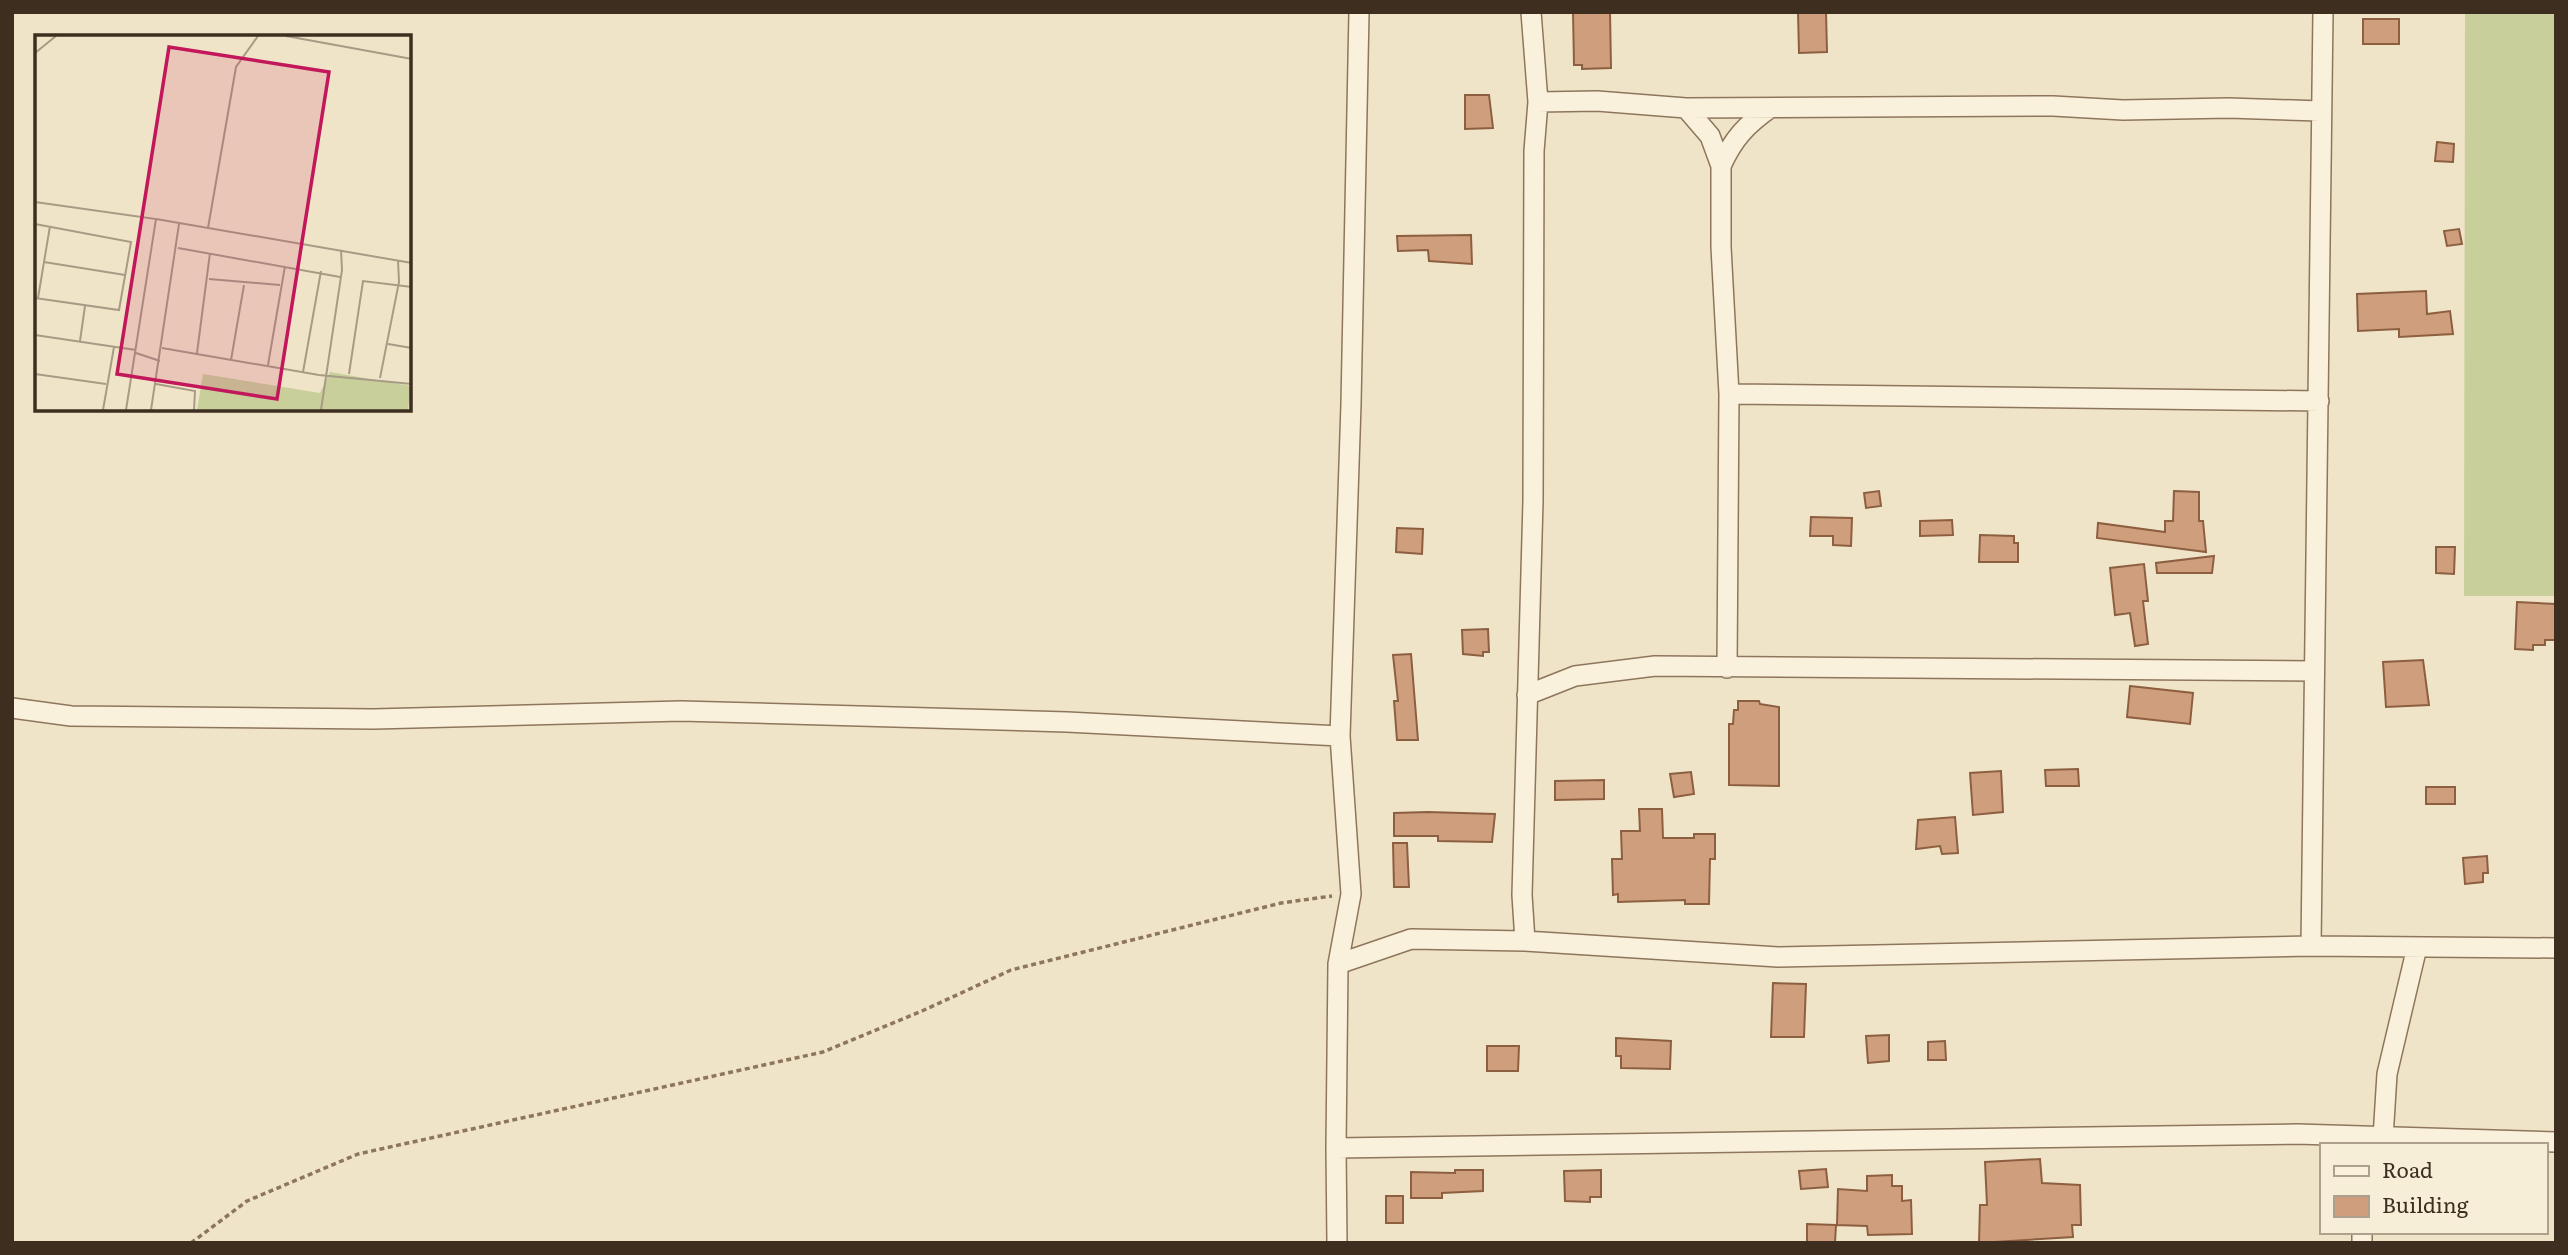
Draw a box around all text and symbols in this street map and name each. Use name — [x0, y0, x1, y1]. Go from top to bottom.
inset map — [35, 35, 411, 411]
legend — [2320, 1143, 2547, 1234]
text: Road — [2382, 1153, 2433, 1184]
text: Building — [2382, 1188, 2469, 1219]

